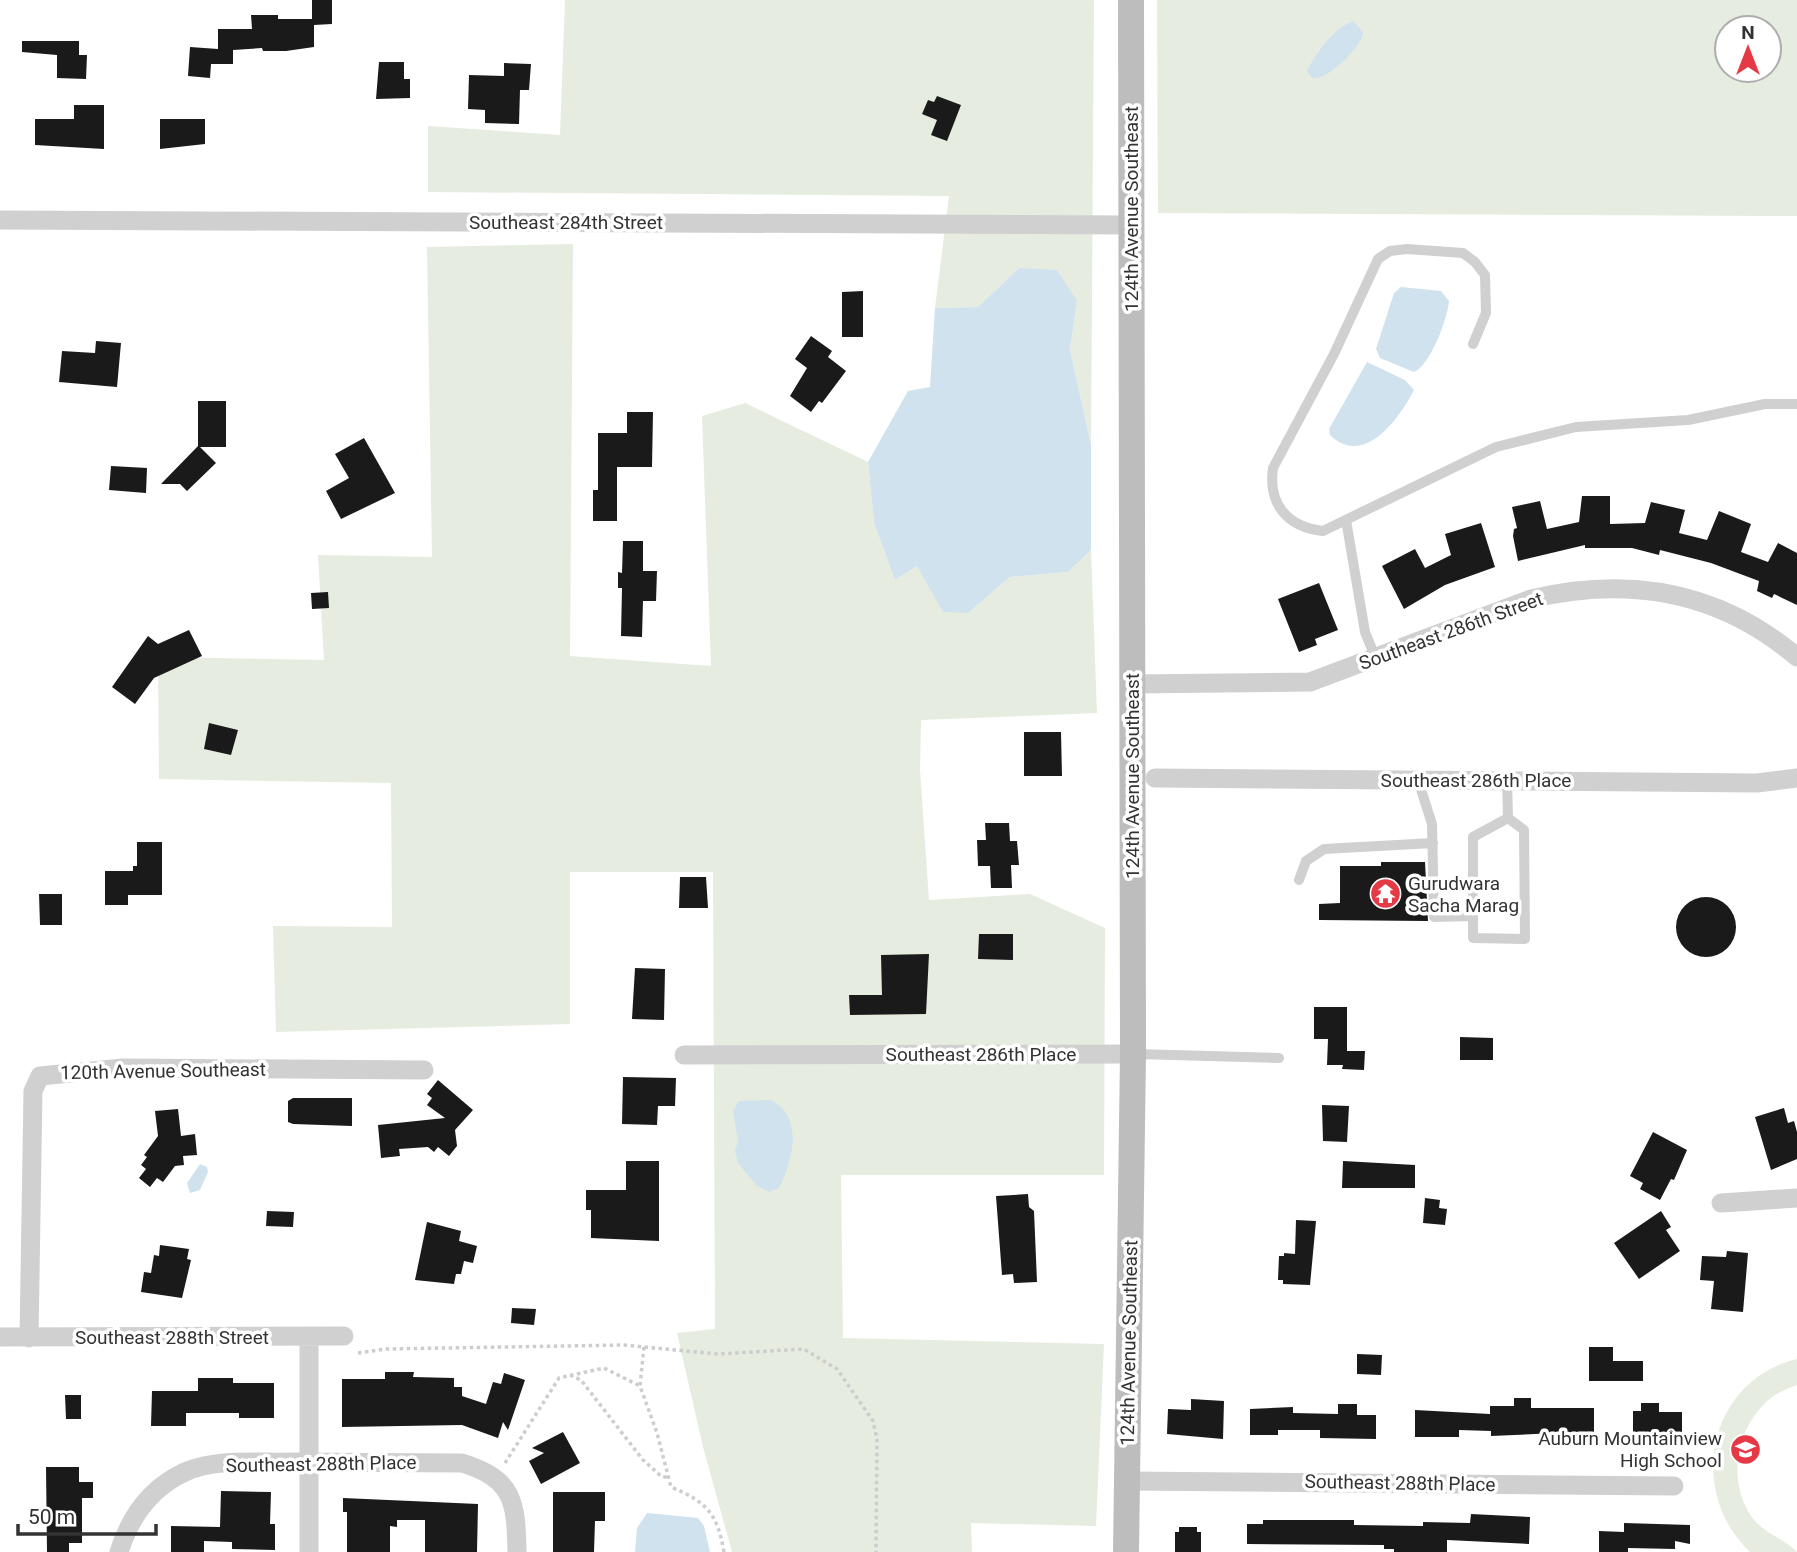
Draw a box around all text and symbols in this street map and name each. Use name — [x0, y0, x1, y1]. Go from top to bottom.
north arrow — [1713, 14, 1783, 84]
text: N — [1741, 21, 1755, 44]
street label: 124th Avenue Southeast — [1120, 106, 1143, 312]
street label: Southeast 284th Street — [469, 211, 663, 234]
street label: Southeast 286th Street — [1356, 587, 1546, 675]
street label: 124th Avenue Southeast — [1121, 673, 1144, 879]
street label: Southeast 286th Place — [1381, 769, 1571, 792]
place label: Gurudwara Sacha Marag — [1408, 872, 1519, 917]
temple icon: Gurudwara Sacha Marag — [1368, 877, 1402, 911]
street label: Southeast 286th Place — [886, 1043, 1076, 1066]
street label: 120th Avenue Southeast — [60, 1058, 266, 1084]
street label: 124th Avenue Southeast — [1116, 1240, 1142, 1446]
street label: Southeast 288th Street — [75, 1326, 269, 1349]
place label: Auburn Mountainview High School — [1538, 1427, 1722, 1472]
school or university icon: Auburn Mountainview High School — [1728, 1432, 1762, 1466]
street label: Southeast 288th Place — [225, 1451, 417, 1477]
street label: Southeast 288th Place — [1304, 1470, 1496, 1496]
scale bar — [18, 1492, 156, 1536]
text: 50 m — [28, 1505, 75, 1529]

